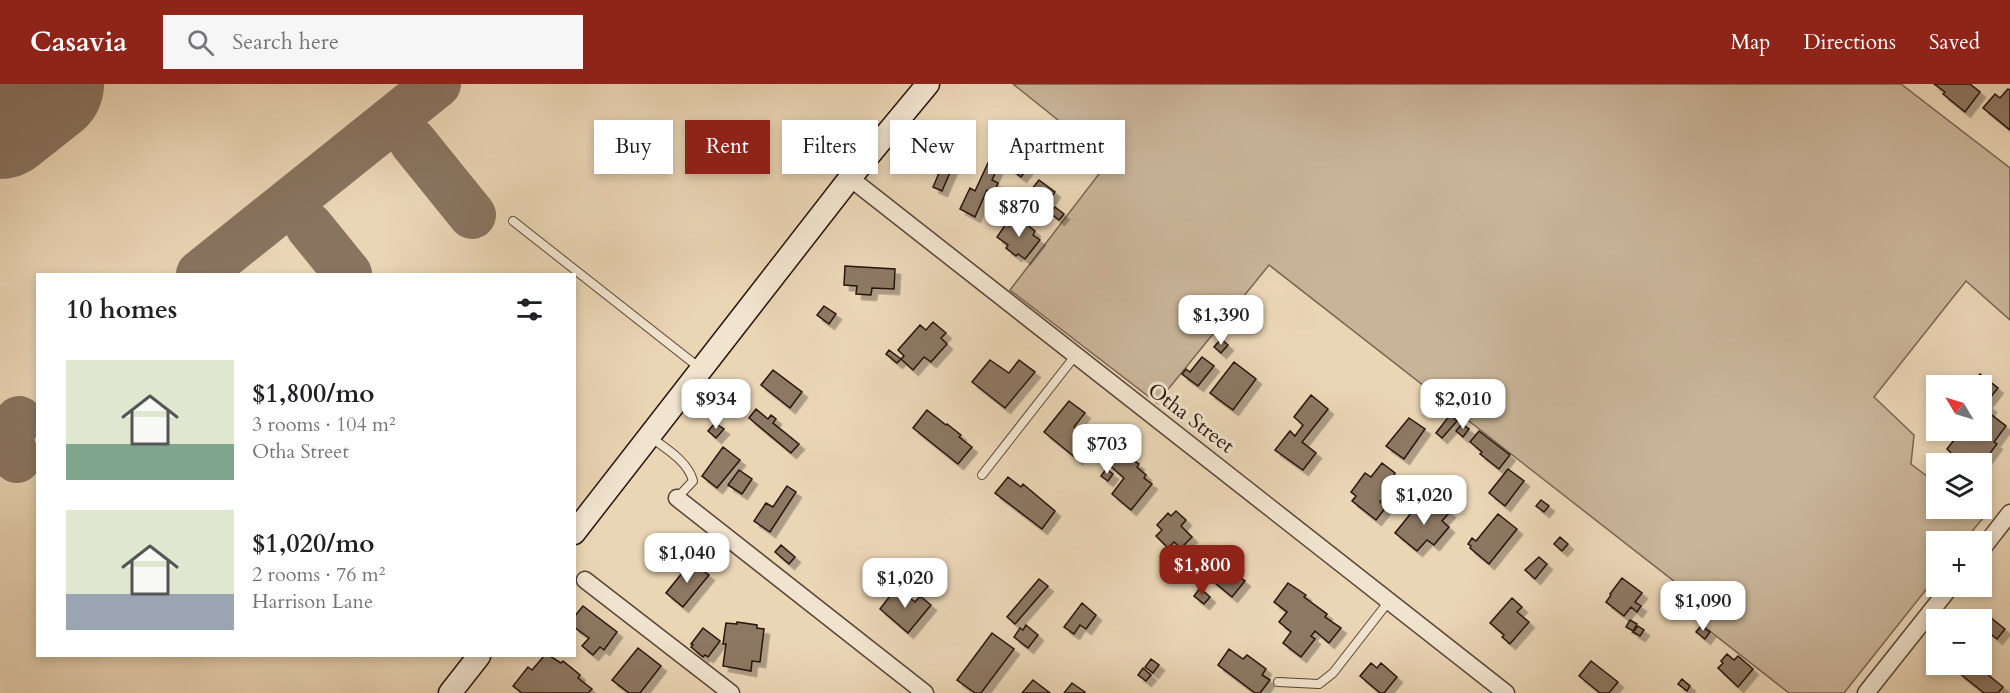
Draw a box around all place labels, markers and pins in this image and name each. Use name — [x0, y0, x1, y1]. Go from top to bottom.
pin: $870 — [983, 187, 1055, 238]
pin: $1,390 — [1172, 295, 1270, 346]
pin: $934 — [680, 379, 752, 430]
pin: $2,010 — [1414, 379, 1512, 430]
pin: $703 — [1071, 424, 1143, 475]
pin: $1,020 — [1375, 475, 1473, 526]
pin: $1,040 — [638, 533, 736, 584]
pin: $1,800 — [1153, 545, 1251, 596]
pin: $1,020 — [856, 558, 954, 609]
pin: $1,090 — [1654, 581, 1752, 632]

